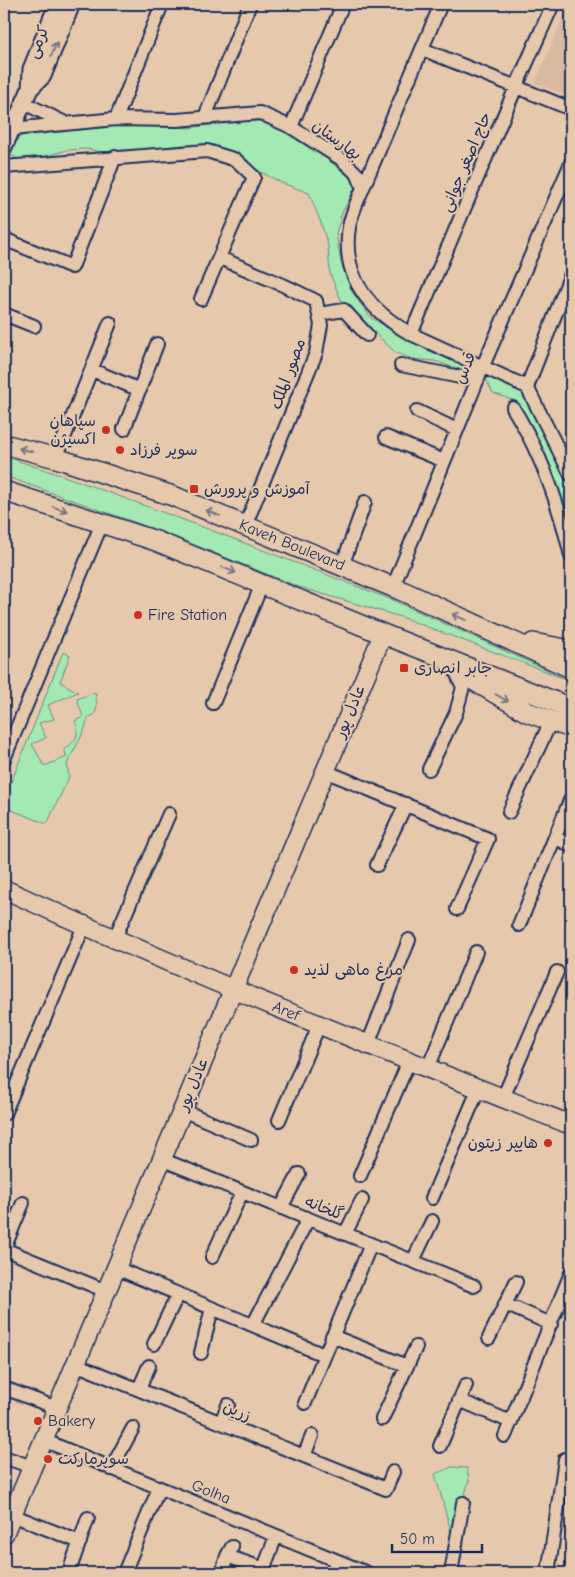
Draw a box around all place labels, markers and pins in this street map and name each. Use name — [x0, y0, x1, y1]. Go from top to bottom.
place label: سپاهان اکسیژن — [49, 412, 96, 448]
marker: سپاهان اکسیژن — [100, 424, 112, 436]
place label: سوپر فرزاد — [130, 441, 198, 460]
marker: سوپر فرزاد — [114, 444, 126, 456]
place label: آموزش و پرورش — [204, 480, 311, 499]
marker: آموزش و پرورش — [188, 483, 200, 495]
place label: Fire Station — [148, 606, 227, 624]
marker: Fire Station — [132, 609, 144, 621]
place label: جابر انصاری — [414, 659, 492, 677]
marker: جابر انصاری — [398, 662, 410, 674]
place label: مرغ ماهی لذید — [304, 961, 403, 981]
marker: مرغ ماهی لذید — [288, 964, 300, 976]
place label: هایپر زیتون — [468, 1134, 538, 1153]
marker: هایپر زیتون — [542, 1137, 554, 1149]
place label: Bakery — [48, 1412, 96, 1430]
marker: Bakery — [32, 1415, 44, 1427]
place label: سوپرمارکت — [58, 1450, 129, 1469]
marker: سوپرمارکت — [42, 1453, 54, 1465]

